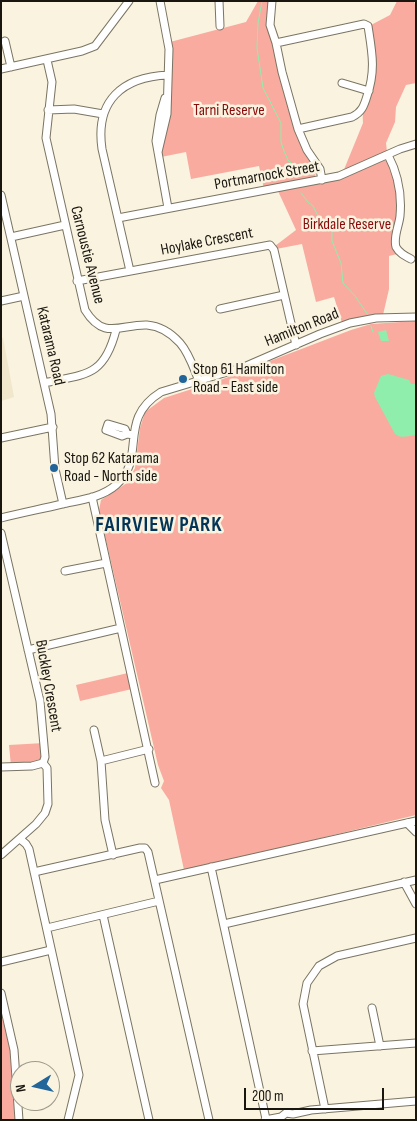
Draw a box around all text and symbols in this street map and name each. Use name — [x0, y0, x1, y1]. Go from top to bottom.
park label: Tarni Reserve — [193, 101, 265, 121]
street label: Portmarnock Street — [213, 157, 321, 195]
street label: Carnoustie Avenue — [66, 204, 108, 306]
park label: Birkdale Reserve — [303, 215, 391, 235]
street label: Hoylake Crescent — [159, 224, 255, 260]
street label: Hamilton Road — [262, 304, 342, 352]
street label: Katarama Road — [32, 305, 68, 387]
place label: Stop 61 Hamilton Road - East side — [193, 360, 284, 398]
marker: Stop 61 Hamilton Road - East side — [177, 373, 189, 385]
place label: Stop 62 Katarama Road - North side — [64, 449, 159, 487]
marker: Stop 62 Katarama Road - North side — [48, 462, 60, 474]
district label: FAIRVIEW PARK — [94, 513, 224, 539]
street label: Buckley Crescent — [30, 638, 66, 734]
north arrow — [10, 1061, 60, 1111]
scale bar — [247, 1078, 387, 1110]
text: N — [12, 1083, 30, 1093]
text: 200 m — [252, 1087, 284, 1106]

